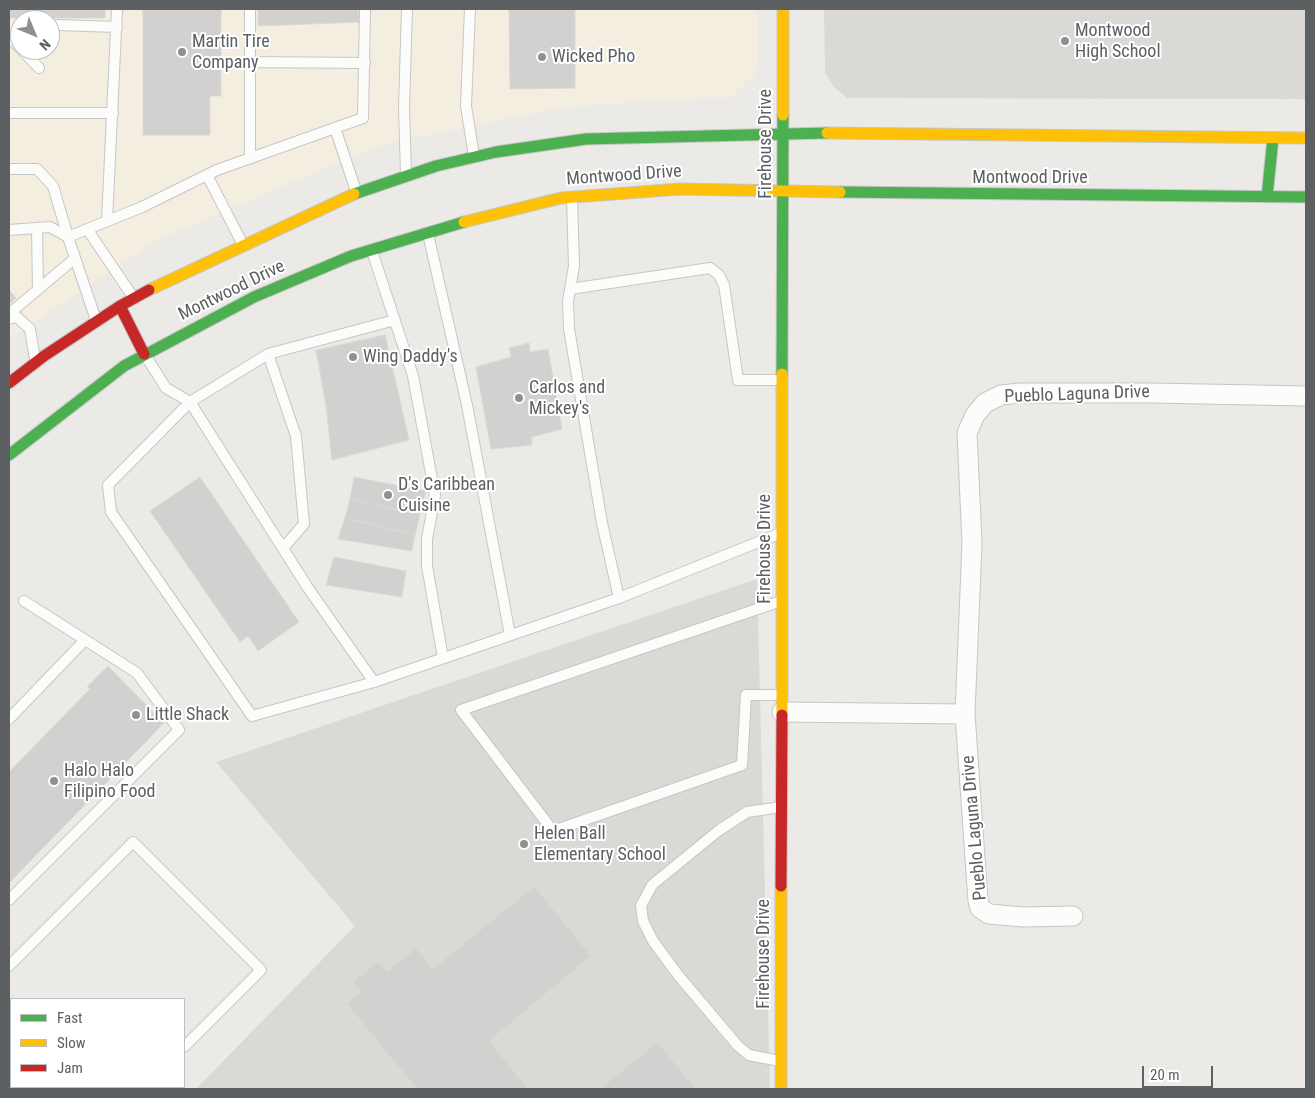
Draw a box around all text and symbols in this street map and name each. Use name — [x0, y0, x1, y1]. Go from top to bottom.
north arrow — [10, 10, 60, 60]
place label: Montwood High School — [1075, 20, 1161, 62]
place label: Martin Tire Company — [192, 31, 270, 74]
marker: Montwood High School — [1059, 35, 1071, 47]
text: N — [36, 36, 54, 54]
marker: Martin Tire Company — [176, 46, 188, 58]
place label: Wicked Pho — [552, 46, 635, 68]
marker: Wicked Pho — [536, 51, 548, 63]
street label: Firehouse Drive — [755, 89, 777, 199]
street label: Montwood Drive — [566, 161, 682, 191]
street label: Montwood Drive — [972, 167, 1088, 189]
street label: Montwood Drive — [175, 256, 289, 326]
place label: Wing Daddy's — [363, 346, 458, 368]
marker: Wing Daddy's — [347, 351, 359, 363]
place label: Carlos and Mickey's — [529, 377, 605, 419]
street label: Pueblo Laguna Drive — [1004, 382, 1150, 408]
marker: Carlos and Mickey's — [513, 392, 525, 404]
place label: D's Caribbean Cuisine — [398, 474, 495, 516]
marker: D's Caribbean Cuisine — [382, 489, 394, 501]
street label: Firehouse Drive — [754, 494, 776, 604]
place label: Little Shack — [146, 704, 229, 726]
marker: Little Shack — [130, 709, 142, 721]
street label: Pueblo Laguna Drive — [958, 755, 992, 901]
place label: Halo Halo Filipino Food — [64, 760, 155, 802]
marker: Halo Halo Filipino Food — [48, 775, 60, 787]
place label: Helen Ball Elementary School — [534, 823, 666, 866]
marker: Helen Ball Elementary School — [518, 838, 530, 850]
street label: Firehouse Drive — [753, 899, 775, 1009]
legend — [10, 998, 185, 1088]
text: Fast — [57, 1009, 82, 1027]
text: Slow — [57, 1034, 86, 1052]
scale bar — [1145, 1056, 1216, 1088]
text: Jam — [57, 1059, 83, 1077]
text: 20 m — [1150, 1066, 1180, 1084]

